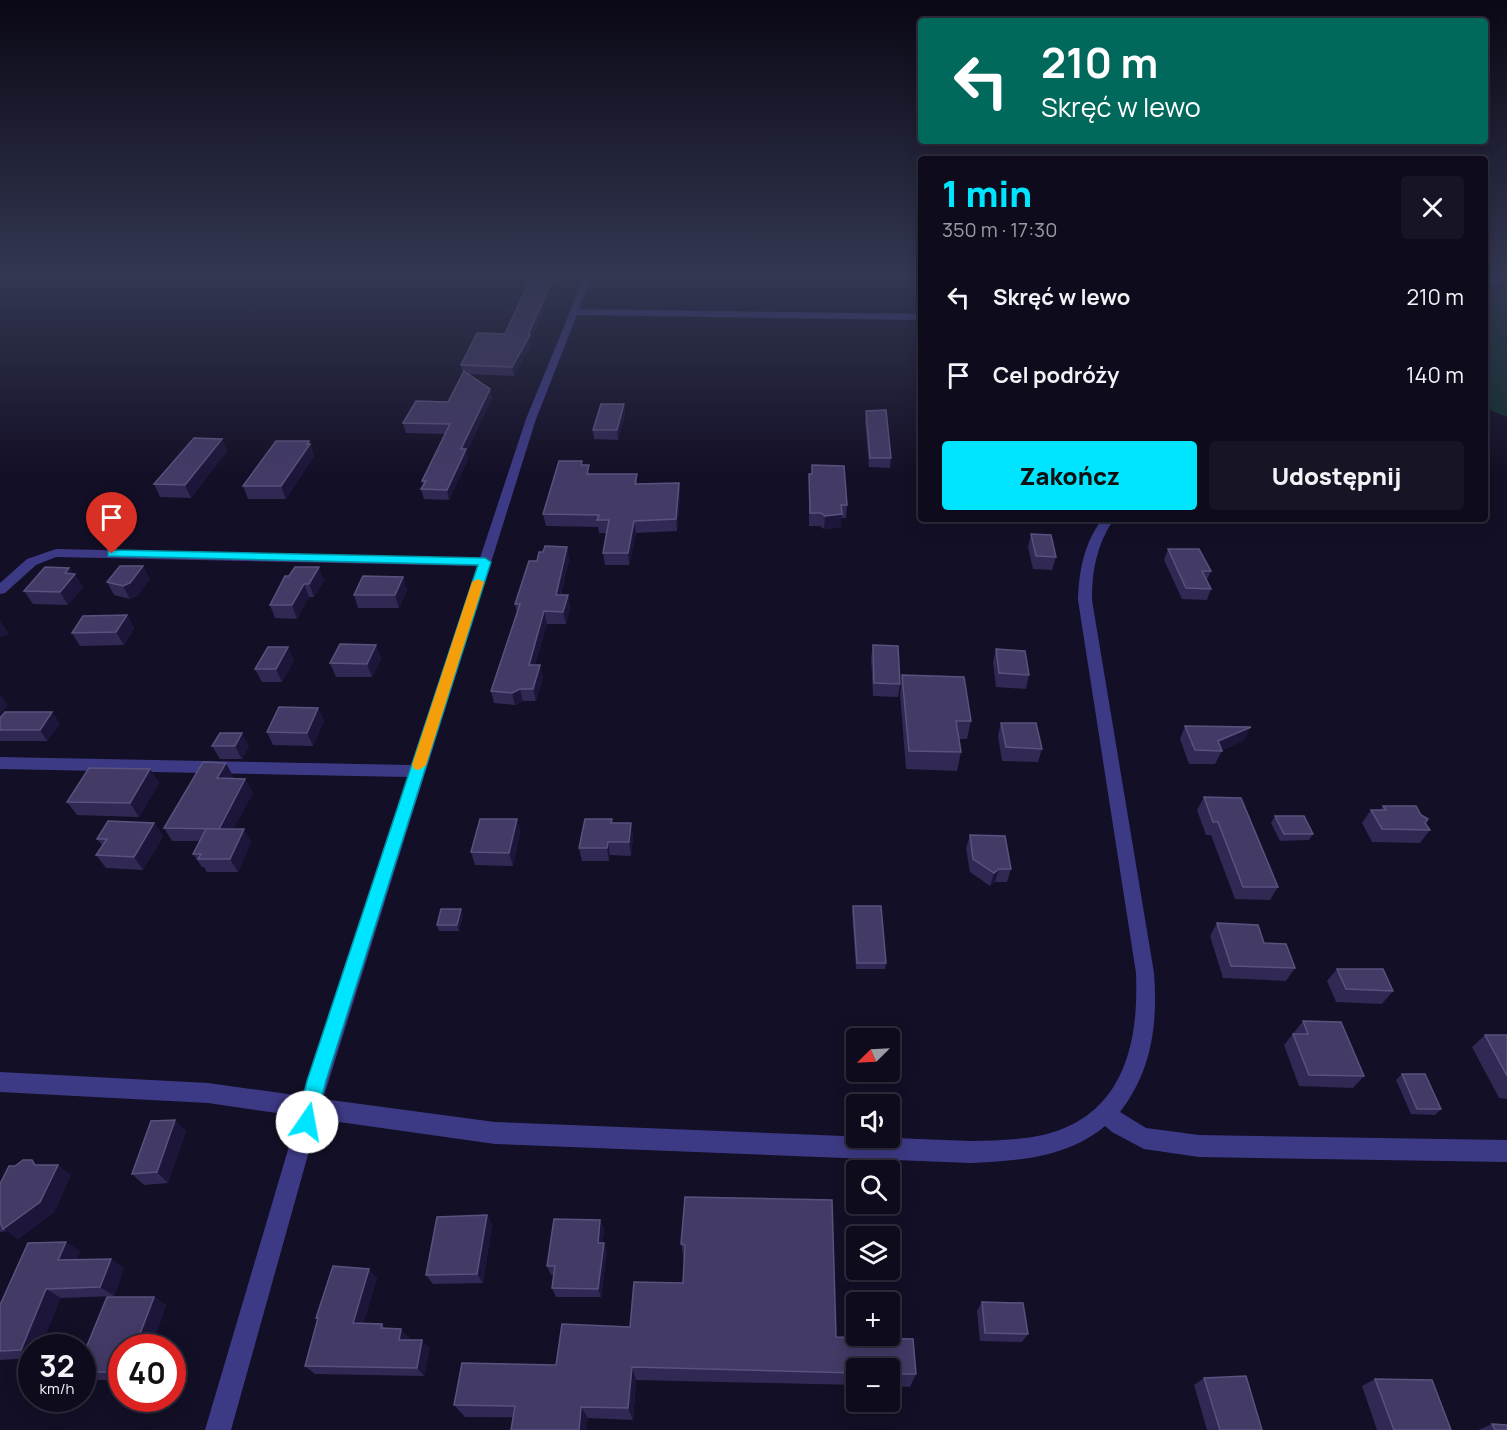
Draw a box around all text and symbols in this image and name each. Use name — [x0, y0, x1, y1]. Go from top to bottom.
text: 210 m — [1041, 33, 1158, 91]
icon: left — [942, 42, 1020, 120]
text: Skręć w lewo — [1041, 88, 1201, 125]
text: 1 min — [942, 169, 1032, 218]
button: close — [1401, 176, 1464, 239]
text: 350 m · 17:30 — [942, 216, 1057, 243]
icon: left — [942, 281, 975, 314]
text: Skręć w lewo — [993, 282, 1130, 312]
text: 210 m — [1406, 282, 1464, 312]
icon: arrive — [942, 359, 975, 392]
text: Cel podróży — [993, 360, 1119, 390]
text: 140 m — [1406, 360, 1464, 390]
button: Zakończ — [942, 441, 1197, 510]
button: Udostępnij — [1209, 441, 1464, 510]
pin — [86, 492, 137, 554]
icon: arrive — [95, 501, 128, 534]
north arrow — [846, 1028, 900, 1082]
map controls — [846, 1028, 900, 1412]
position arrow — [275, 1090, 339, 1154]
button: sound — [846, 1094, 900, 1148]
button: search — [846, 1160, 900, 1214]
button: layers — [846, 1226, 900, 1280]
button: + — [846, 1292, 900, 1346]
speed limit sign: 40 — [108, 1334, 186, 1412]
text: 32 — [39, 1345, 75, 1386]
button: − — [846, 1358, 900, 1412]
text: km/h — [40, 1378, 74, 1399]

